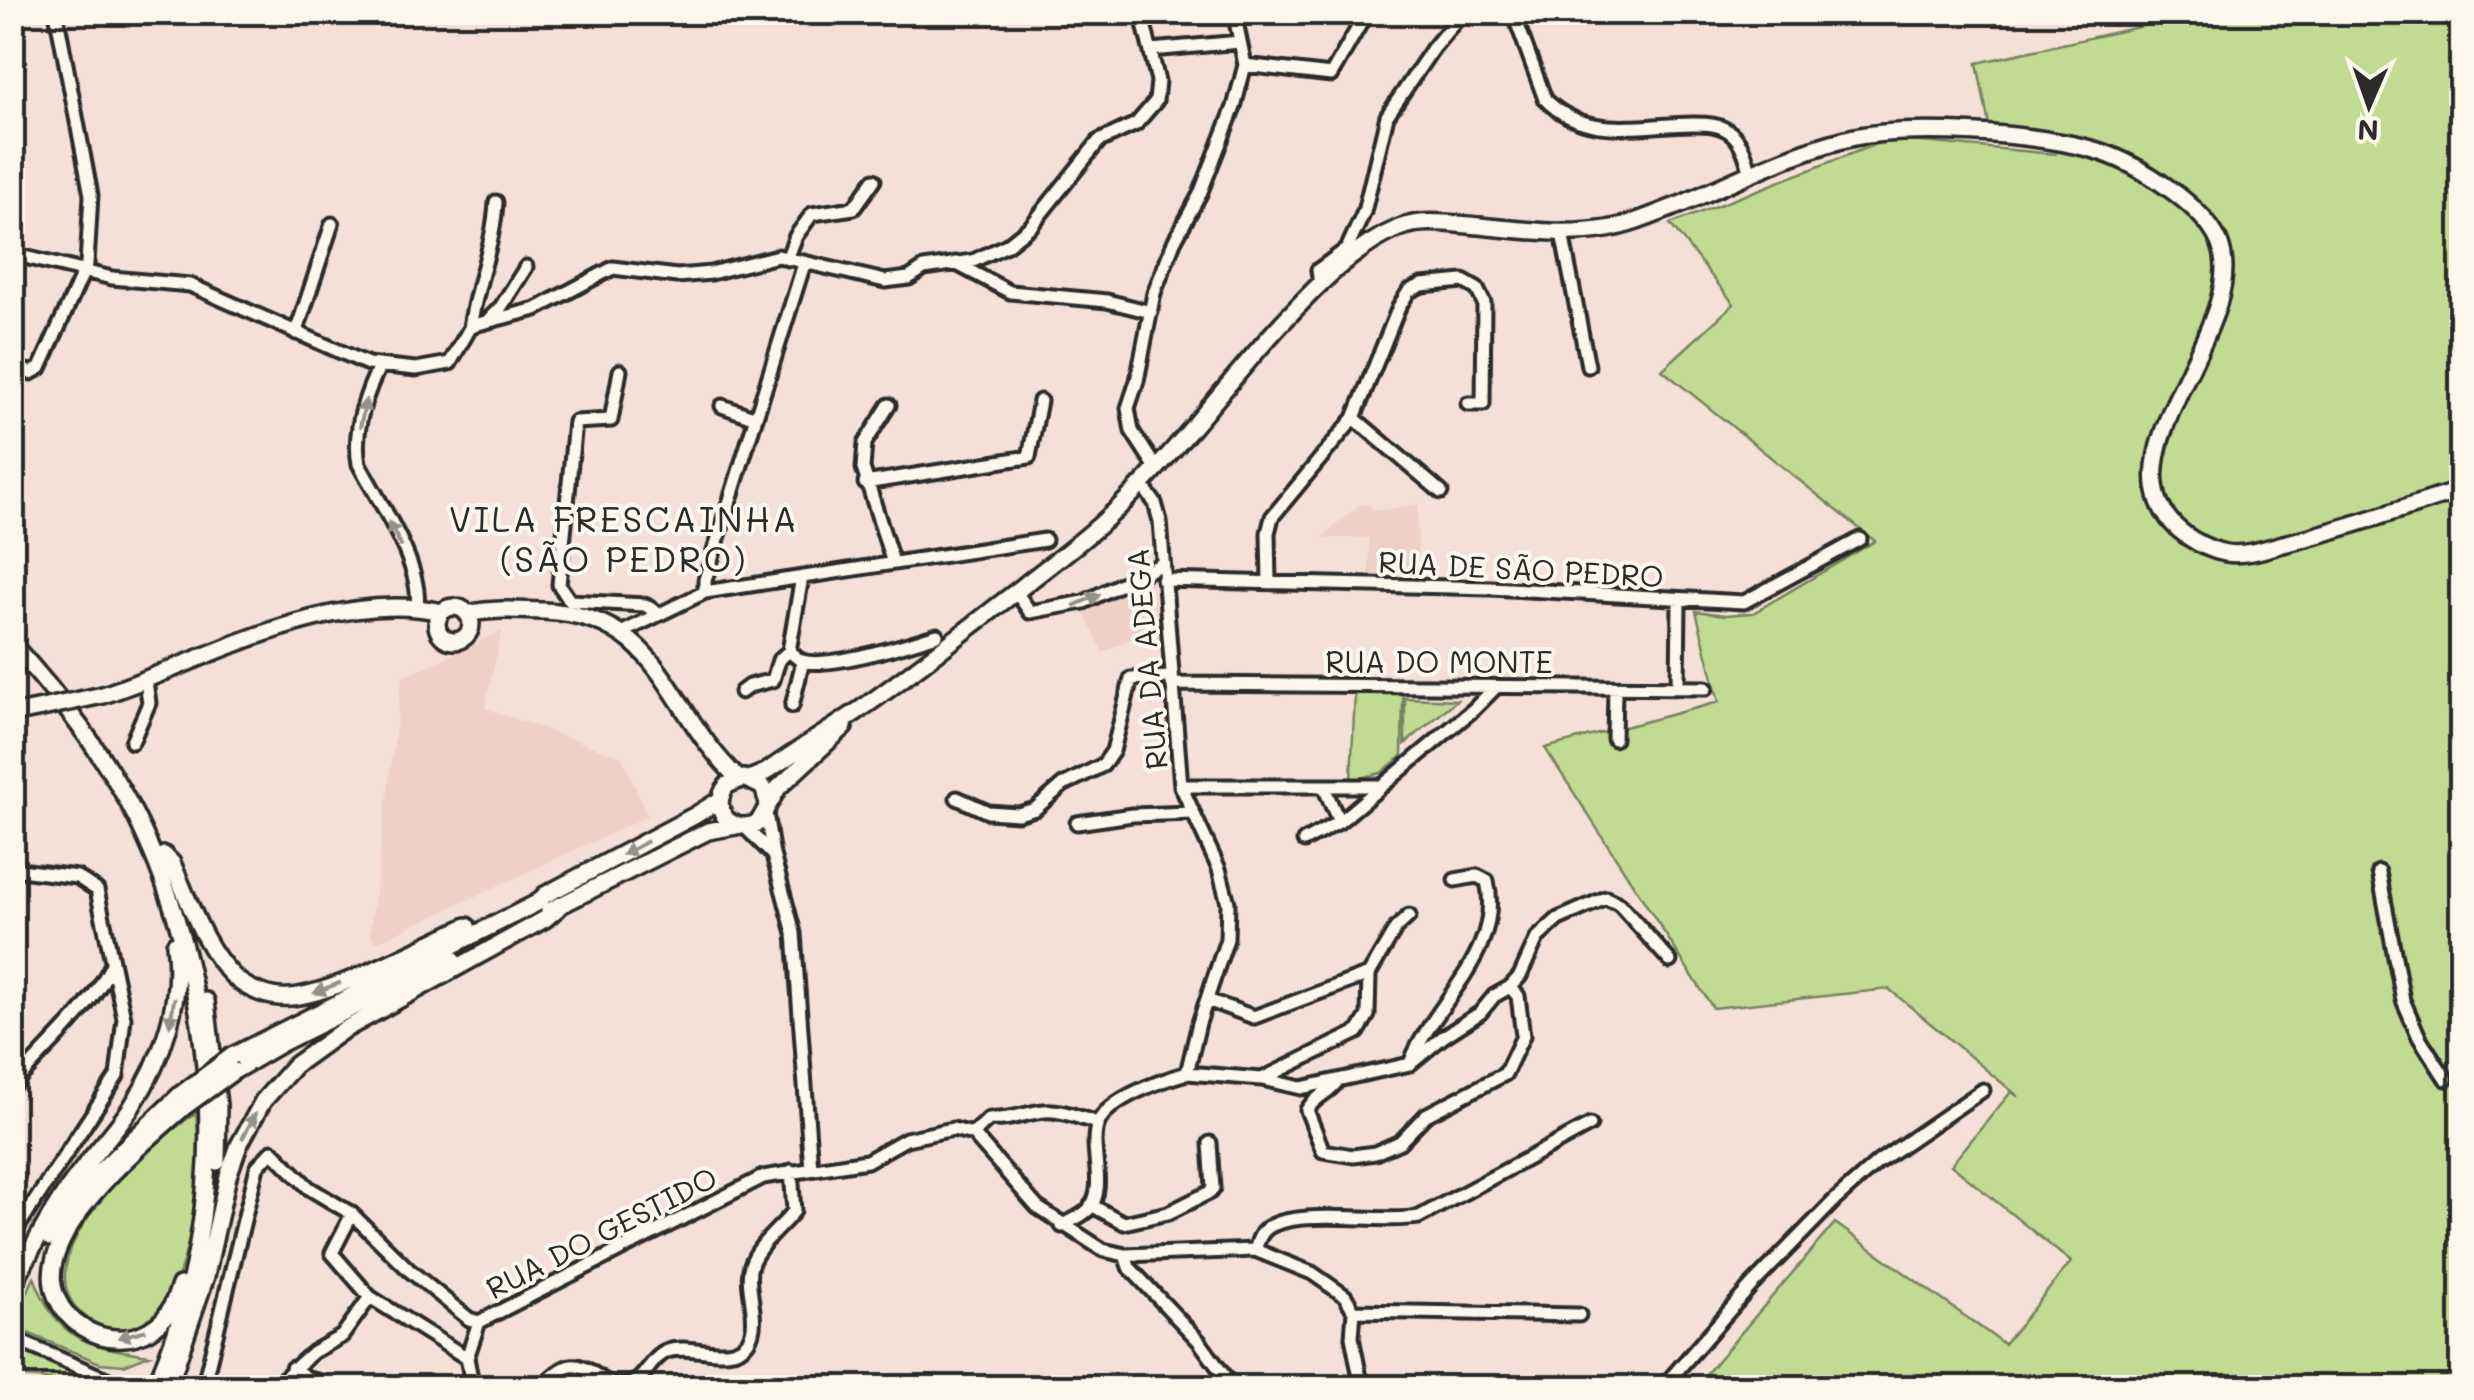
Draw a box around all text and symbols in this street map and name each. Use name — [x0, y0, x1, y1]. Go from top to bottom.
north arrow — [2319, 55, 2419, 155]
text: N — [2357, 113, 2379, 149]
one-way arrow — [356, 397, 371, 428]
district label: VILA FRESCAINHA (SÃO PEDRO) — [449, 495, 799, 581]
one-way arrow — [387, 520, 404, 549]
street label: RUA DE SÃO PEDRO — [1377, 541, 1665, 595]
street label: RUA DA ADEGA — [1116, 547, 1176, 771]
one-way arrow — [1072, 591, 1102, 607]
street label: RUA DO MONTE — [1325, 641, 1553, 681]
one-way arrow — [620, 839, 649, 856]
one-way arrow — [312, 980, 342, 996]
one-way arrow — [163, 996, 179, 1027]
one-way arrow — [241, 1111, 258, 1140]
street label: RUA DO GESTIDO — [479, 1156, 723, 1308]
one-way arrow — [117, 1326, 148, 1342]

